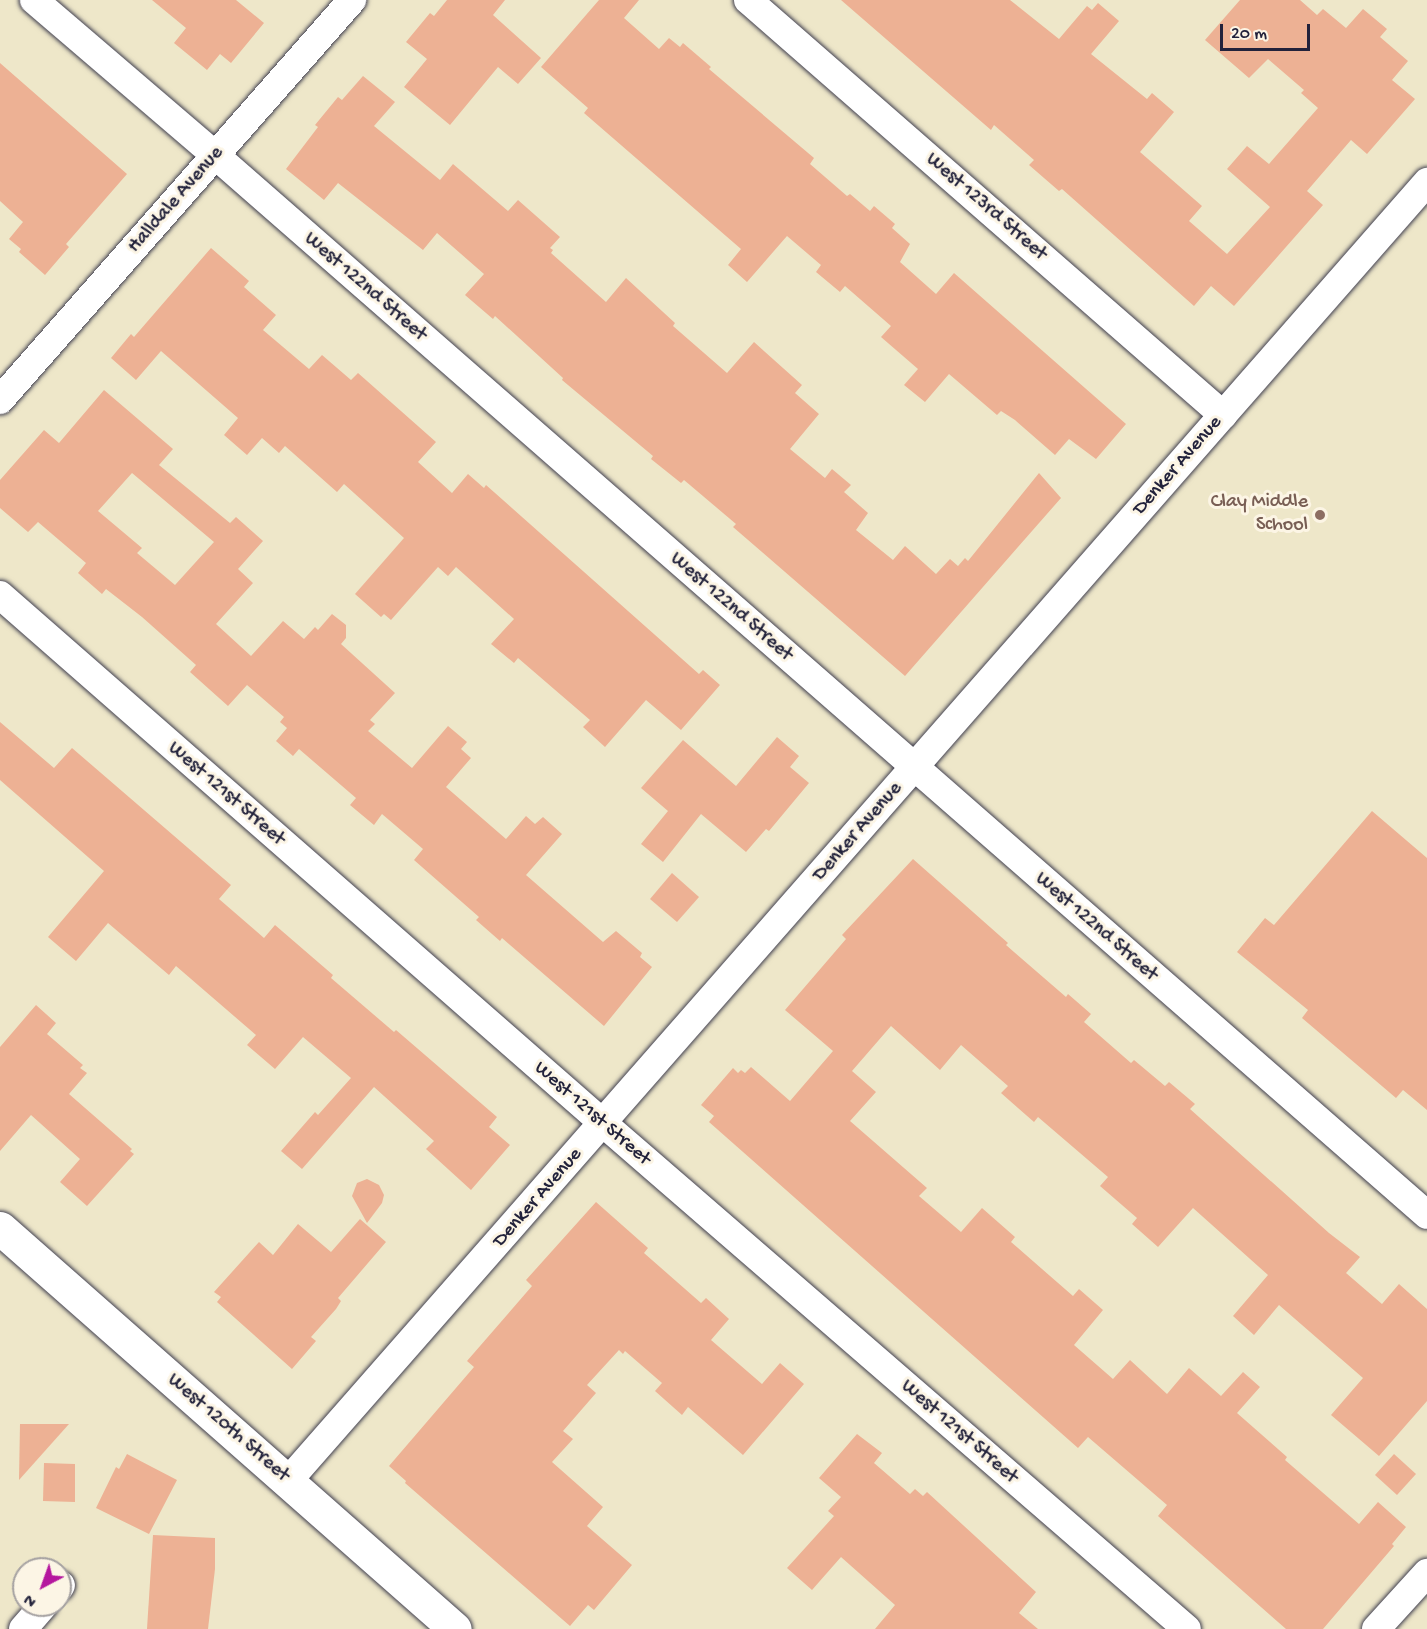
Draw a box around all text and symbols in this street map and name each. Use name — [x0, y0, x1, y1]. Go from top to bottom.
scale bar — [1223, 12, 1313, 50]
text: 20 m — [1231, 24, 1267, 45]
street label: Halldale Avenue — [123, 142, 229, 258]
street label: West 123rd Street — [920, 148, 1052, 266]
street label: West 122nd Street — [299, 227, 431, 347]
street label: Denker Avenue — [1128, 411, 1228, 521]
place label: Clay Middle School — [1211, 491, 1308, 538]
marker: Clay Middle School — [1313, 508, 1327, 522]
street label: West 122nd Street — [665, 547, 797, 667]
street label: West 121st Street — [163, 737, 289, 851]
street label: Denker Avenue — [808, 777, 908, 887]
street label: West 122nd Street — [1030, 867, 1162, 987]
street label: West 121st Street — [529, 1057, 655, 1171]
street label: Denker Avenue — [488, 1143, 588, 1253]
street label: West 120th Street — [162, 1368, 294, 1488]
street label: West 121st Street — [896, 1375, 1022, 1489]
north arrow — [12, 1557, 72, 1617]
text: N — [21, 1589, 41, 1610]

